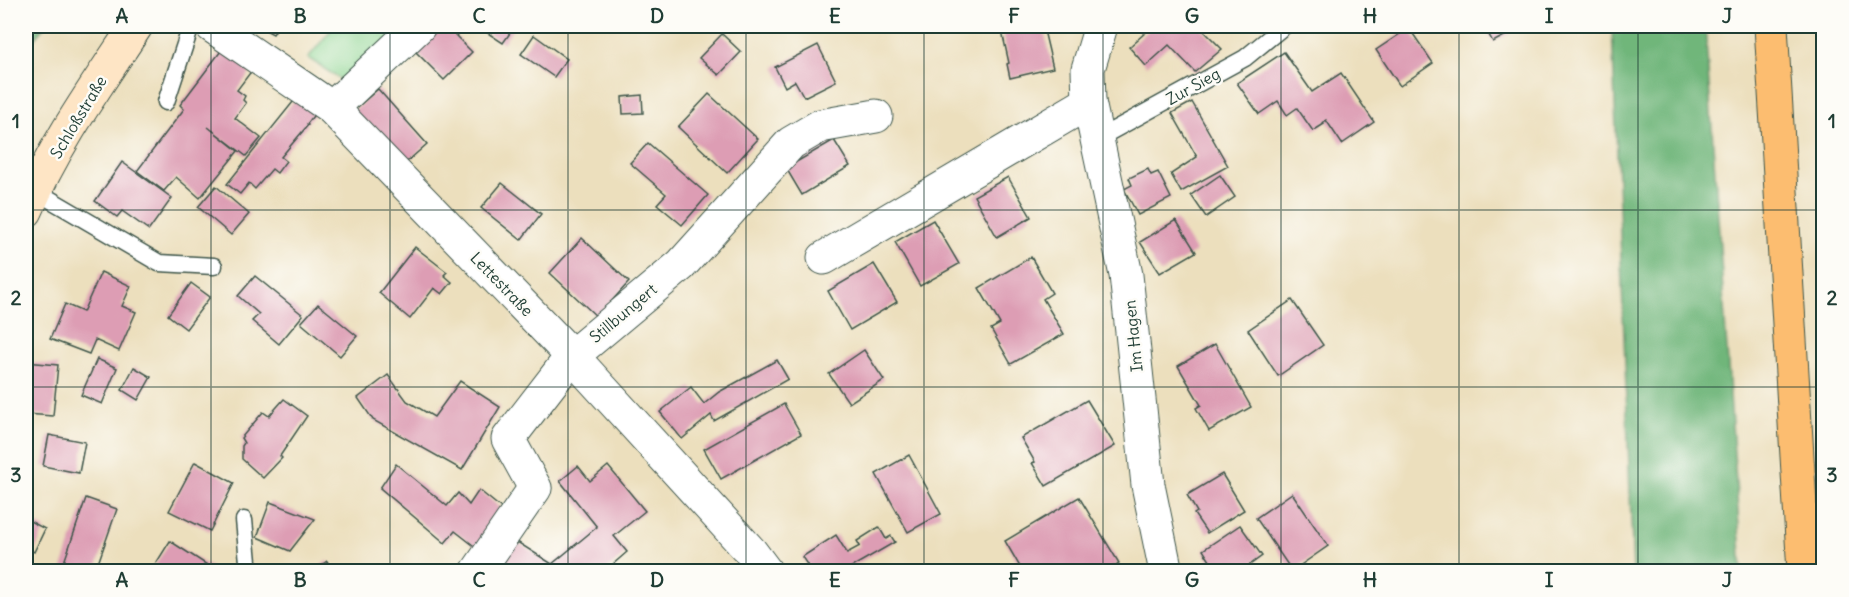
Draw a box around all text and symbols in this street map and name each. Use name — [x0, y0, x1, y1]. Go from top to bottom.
text: A — [116, 3, 129, 28]
text: B — [293, 3, 307, 28]
text: C — [472, 3, 486, 28]
text: D — [650, 3, 664, 28]
text: E — [829, 3, 841, 28]
text: F — [1008, 3, 1020, 28]
text: G — [1185, 3, 1199, 28]
text: H — [1363, 3, 1377, 28]
text: I — [1545, 3, 1554, 28]
text: J — [1722, 3, 1733, 28]
street label: Zur Sieg — [1163, 63, 1223, 109]
street label: Schloßstraße — [45, 72, 111, 162]
text: 1 — [12, 108, 20, 133]
text: 1 — [1828, 108, 1836, 133]
street label: Lettestraße — [466, 248, 538, 320]
street label: Stillbungert — [585, 279, 661, 347]
text: 2 — [11, 285, 22, 310]
text: 2 — [1827, 285, 1838, 310]
street label: Im Hagen — [1119, 299, 1147, 373]
text: 3 — [10, 462, 22, 487]
text: 3 — [1826, 462, 1838, 487]
text: A — [116, 567, 129, 592]
text: B — [293, 567, 307, 592]
text: C — [472, 567, 486, 592]
text: D — [650, 567, 664, 592]
text: E — [829, 567, 841, 592]
text: F — [1008, 567, 1020, 592]
text: G — [1185, 567, 1199, 592]
text: H — [1363, 567, 1377, 592]
text: I — [1545, 567, 1554, 592]
text: J — [1722, 567, 1733, 592]

